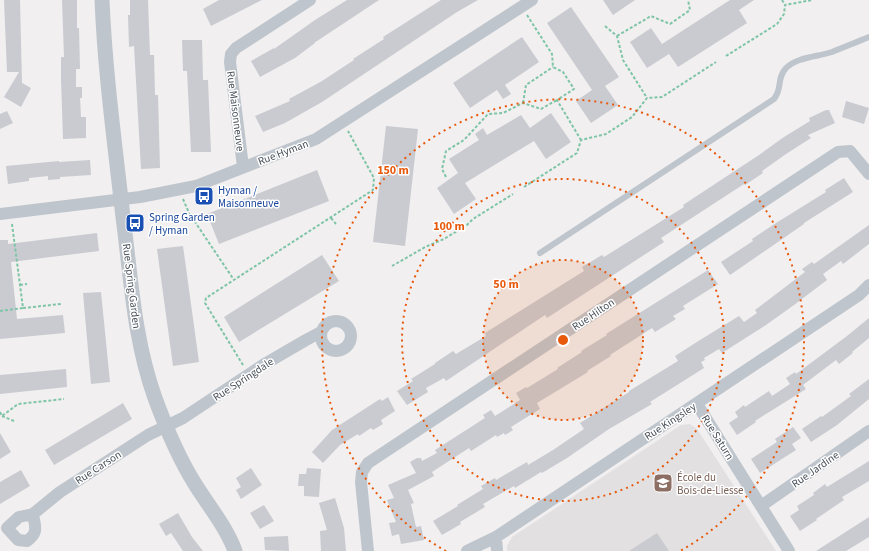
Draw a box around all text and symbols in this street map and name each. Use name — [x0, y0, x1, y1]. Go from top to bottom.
street label: Rue Maisonneuve — [223, 70, 248, 153]
street label: Rue Hyman — [256, 136, 311, 169]
text: 150 m — [377, 162, 409, 179]
place label: Hyman / Maisonneuve — [218, 183, 279, 211]
bus stop icon: Hyman / Maisonneuve — [193, 185, 215, 207]
place label: Spring Garden / Hyman — [149, 210, 215, 238]
bus stop icon: Spring Garden / Hyman — [124, 212, 146, 234]
text: 100 m — [433, 218, 465, 235]
street label: Rue Spring Garden — [119, 243, 144, 330]
text: 50 m — [493, 276, 519, 293]
street label: Rue Hilton — [569, 295, 617, 334]
centre of rings — [556, 333, 570, 347]
street label: Rue Springdale — [210, 354, 277, 405]
street label: Rue Kingsley — [642, 399, 699, 444]
street label: Rue Saturn — [698, 412, 737, 463]
street label: Rue Carson — [72, 447, 124, 488]
street label: Rue Jardine — [789, 447, 842, 491]
place label: École du Bois-de-Liesse — [677, 470, 744, 498]
school or university icon: École du Bois-de-Liesse — [652, 472, 674, 494]

